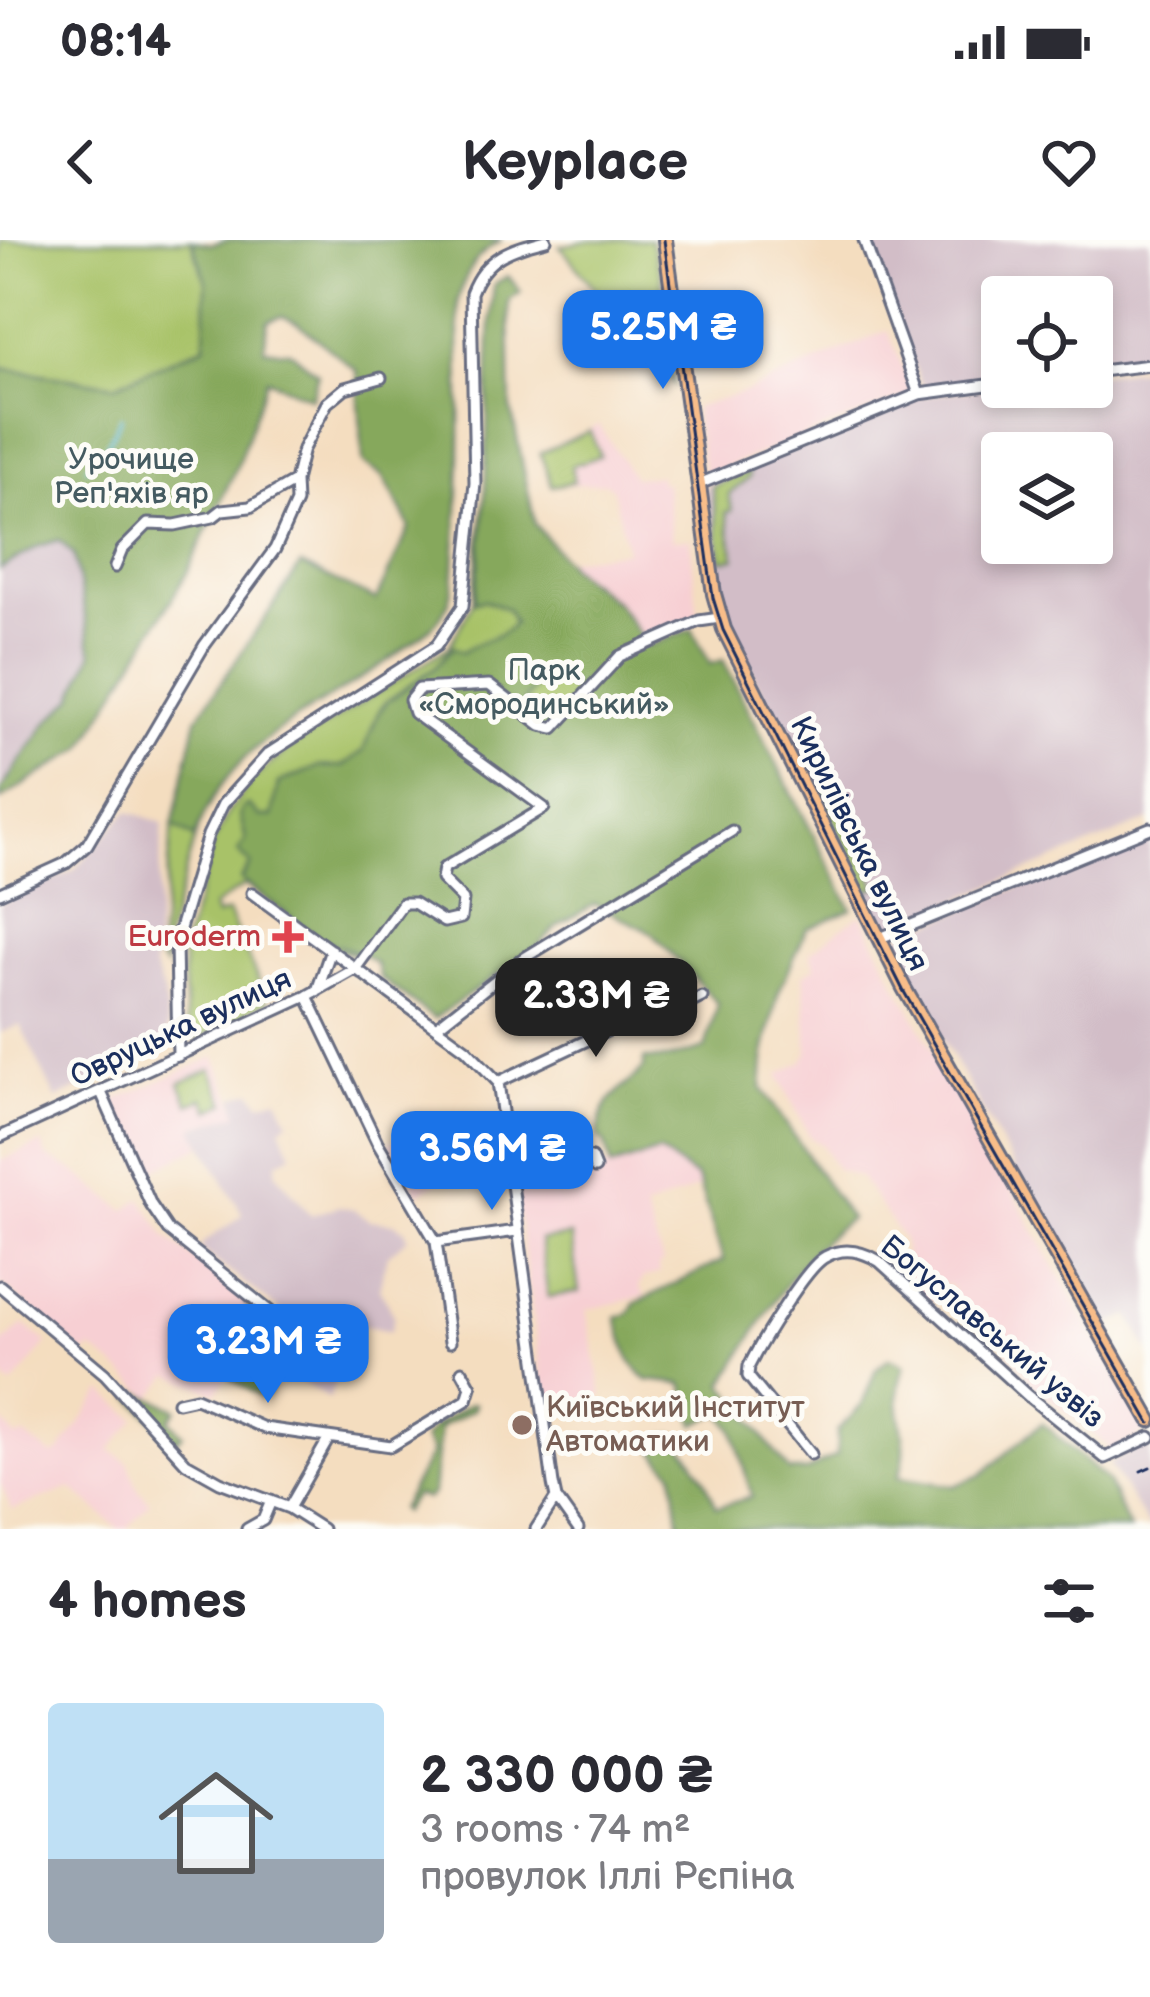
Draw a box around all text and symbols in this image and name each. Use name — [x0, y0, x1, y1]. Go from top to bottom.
text: 08:14 — [60, 15, 171, 70]
icon: back — [48, 129, 114, 195]
icon: heart — [1036, 129, 1102, 195]
text: Keyplace — [462, 130, 688, 195]
map controls — [981, 276, 1113, 564]
button: locate — [981, 276, 1113, 408]
pin: 5.25M ₴ — [552, 290, 774, 392]
text: 5.25M ₴ — [589, 305, 737, 352]
button: layers — [981, 432, 1113, 564]
park label: Урочище Реп'яхів яр — [54, 442, 208, 512]
park label: Парк «Смородинський» — [418, 653, 670, 723]
street label: Кирилівська вулиця — [782, 711, 936, 977]
place label: Euroderm — [127, 919, 261, 955]
marker: Euroderm — [272, 921, 304, 953]
pin: 2.33M ₴ — [485, 958, 707, 1060]
street label: Овруцька вулиця — [65, 961, 297, 1095]
text: 2.33M ₴ — [522, 973, 670, 1020]
pin: 3.56M ₴ — [381, 1111, 603, 1213]
text: 3.56M ₴ — [418, 1126, 566, 1173]
street label: Богуславський узвіз — [873, 1228, 1111, 1436]
pin: 3.23M ₴ — [157, 1304, 379, 1406]
text: 3.23M ₴ — [195, 1319, 341, 1366]
place label: Київський Інститут Автоматики — [545, 1390, 805, 1460]
marker: Київський Інститут Автоматики — [509, 1412, 535, 1438]
icon: filters — [1036, 1568, 1102, 1634]
text: 4 homes — [48, 1571, 247, 1632]
text: 2 330 000 ₴ — [420, 1746, 713, 1807]
icon: home — [144, 1751, 288, 1895]
text: 3 rooms · 74 m² — [420, 1807, 691, 1854]
text: провулок Іллі Рєпіна — [420, 1854, 795, 1901]

